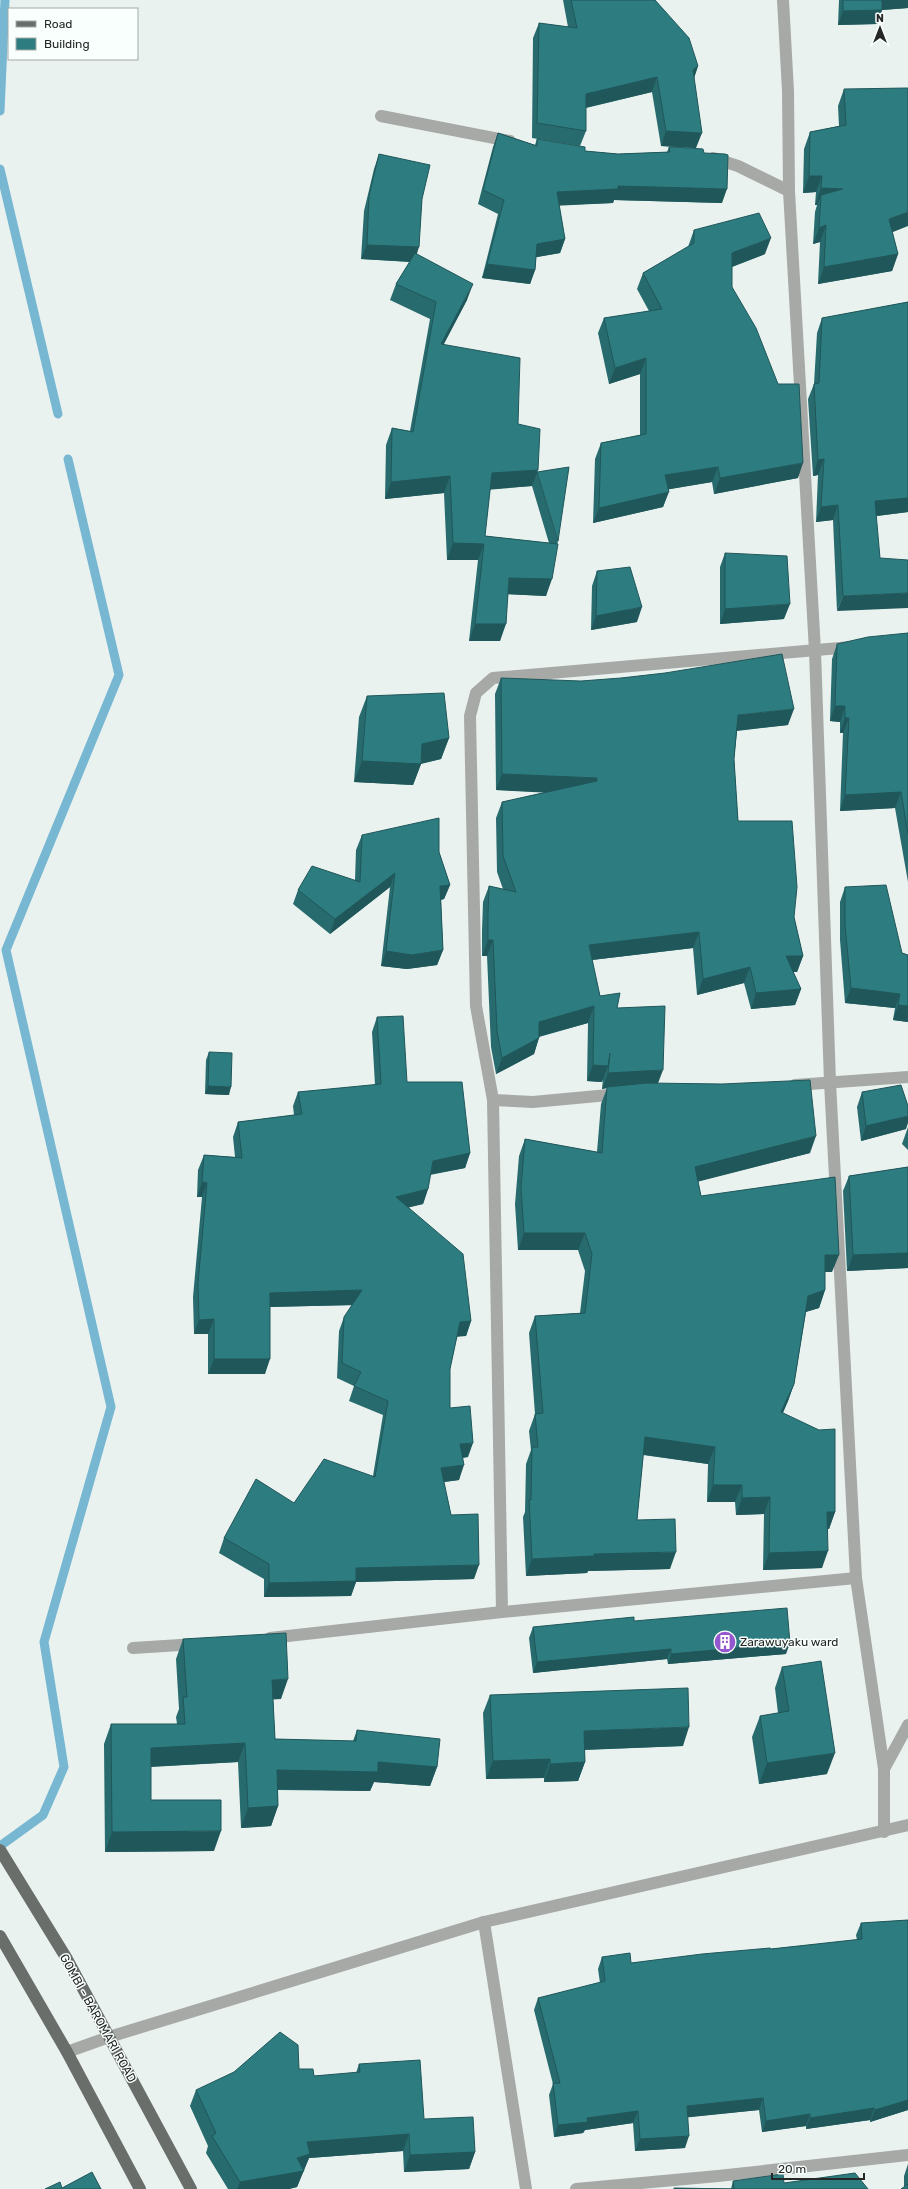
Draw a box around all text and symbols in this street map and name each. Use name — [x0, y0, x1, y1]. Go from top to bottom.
legend — [8, 8, 138, 60]
north arrow — [860, 8, 900, 48]
text: N — [876, 12, 884, 25]
text: Road — [44, 17, 72, 31]
text: Building — [44, 37, 90, 51]
building icon: Zarawuyaku ward — [712, 1629, 738, 1655]
place label: Zarawuyaku ward — [740, 1635, 838, 1649]
street label: GOMBI - BAROMARI ROAD — [57, 1951, 139, 2085]
scale bar — [772, 2155, 864, 2181]
text: 20 m — [778, 2162, 806, 2176]

